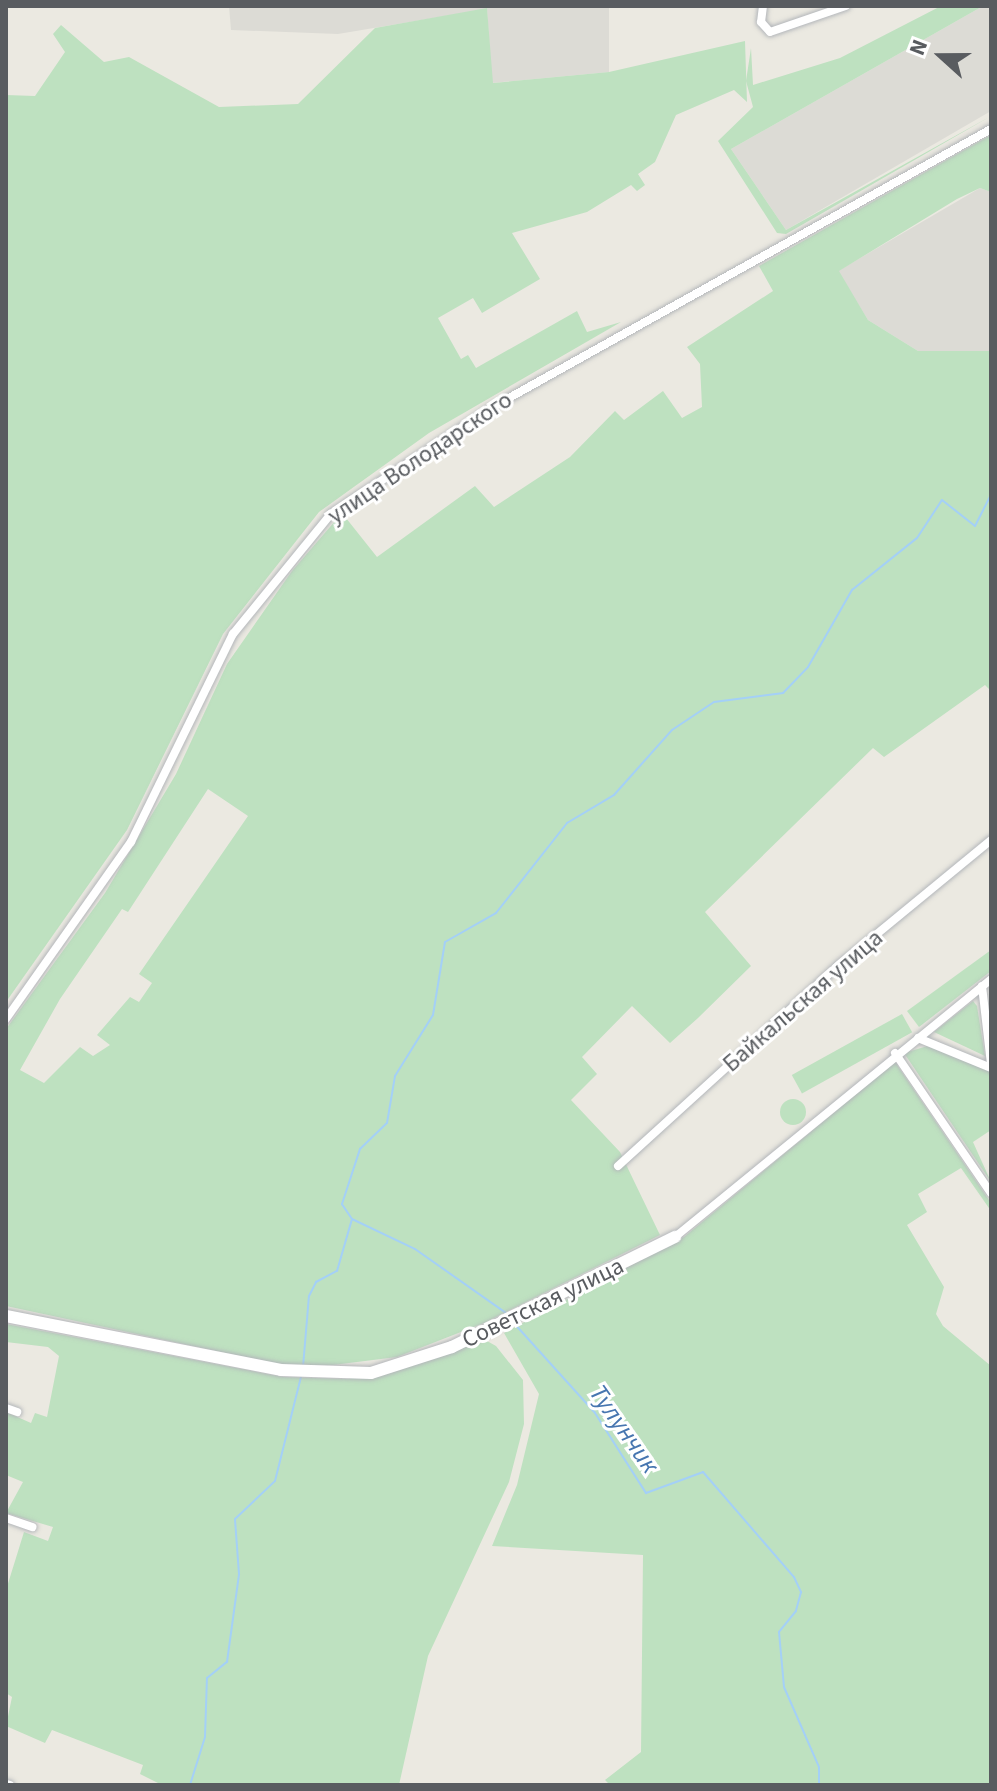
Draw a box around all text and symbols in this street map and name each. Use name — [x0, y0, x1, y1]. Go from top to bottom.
north arrow — [901, 16, 981, 96]
text: N — [901, 35, 936, 60]
street label: улица Володарского — [322, 386, 518, 530]
street label: Байкальская улица — [717, 924, 889, 1078]
street label: Советская улица — [458, 1251, 628, 1355]
water label: Тулунчик — [582, 1379, 666, 1479]

